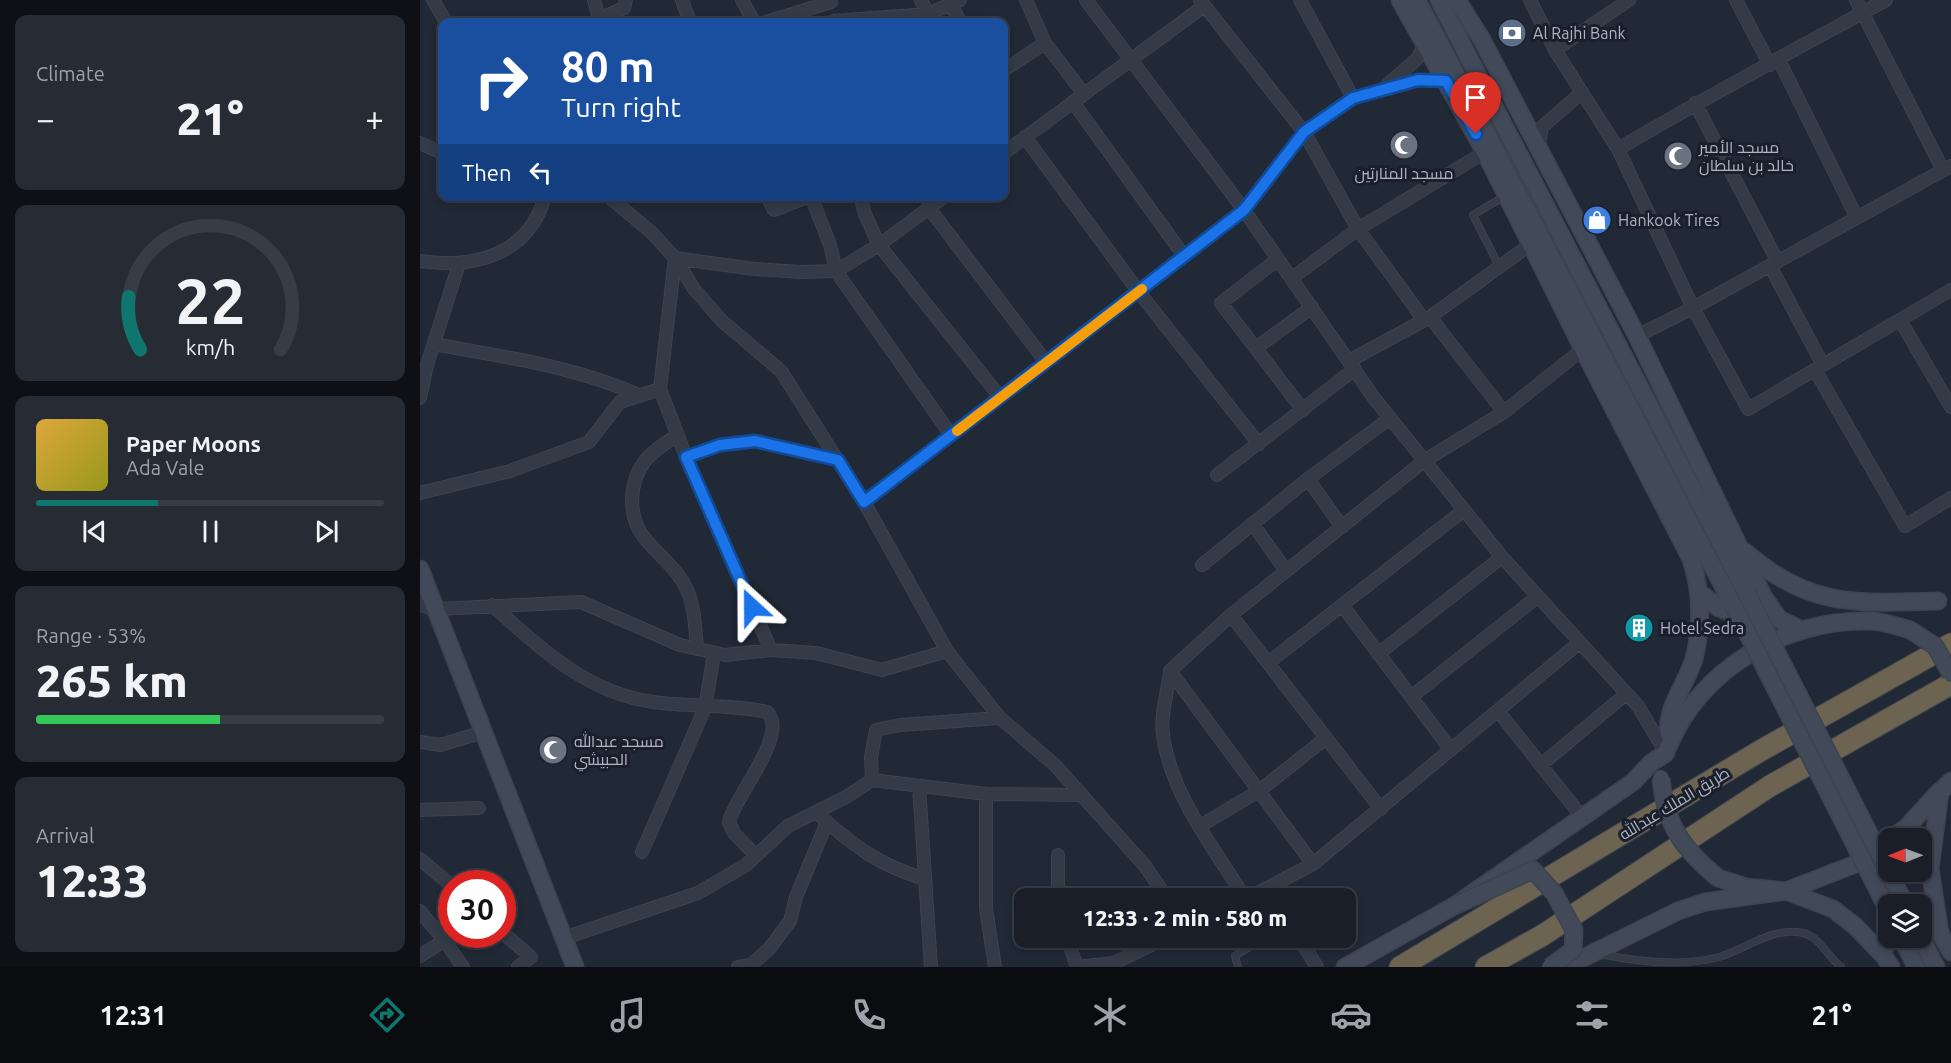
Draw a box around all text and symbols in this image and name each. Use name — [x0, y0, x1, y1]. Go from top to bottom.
bank icon: Al Rajhi Bank — [1496, 17, 1528, 49]
place label: Al Rajhi Bank — [1533, 24, 1626, 42]
icon: right — [462, 42, 540, 120]
text: 80 m — [561, 43, 655, 90]
text: Climate — [36, 62, 105, 85]
pin — [1450, 72, 1501, 134]
icon: arrive — [1459, 81, 1492, 114]
text: Turn right — [561, 92, 681, 122]
text: 21° — [176, 93, 244, 144]
text: − — [36, 100, 55, 137]
text: + — [365, 100, 384, 137]
mosque icon: مسجد المنارتين — [1388, 129, 1420, 161]
place label: مسجد الأمير خالد بن سلطان — [1698, 138, 1794, 176]
mosque icon: مسجد الأمير خالد بن سلطان — [1662, 140, 1694, 172]
icon: left — [524, 156, 557, 189]
text: Then — [462, 160, 512, 185]
place label: مسجد المنارتين — [1354, 164, 1454, 184]
shop icon: Hankook Tires — [1581, 204, 1613, 236]
place label: Hankook Tires — [1618, 211, 1720, 229]
text: 22 — [175, 266, 245, 336]
text: km/h — [185, 336, 235, 360]
text: Paper Moons — [126, 431, 261, 456]
text: Ada Vale — [126, 456, 204, 479]
icon: previous — [78, 515, 111, 548]
icon: pause — [194, 515, 227, 548]
icon: next — [310, 515, 343, 548]
position arrow — [720, 575, 784, 639]
building icon: Hotel Sedra — [1623, 612, 1655, 644]
place label: Hotel Sedra — [1660, 619, 1744, 637]
text: Range · 53% — [36, 624, 146, 647]
text: 265 km — [36, 655, 188, 706]
place label: مسجد عبدالله الحبيشي — [574, 731, 664, 772]
mosque icon: مسجد عبدالله الحبيشي — [537, 734, 569, 766]
street label: طريق الملك عبدالله — [1615, 762, 1733, 845]
text: Arrival — [36, 824, 94, 847]
north arrow — [1878, 828, 1932, 882]
map controls — [1878, 828, 1932, 948]
text: 12:33 — [36, 855, 149, 906]
speed limit sign: 30 — [438, 870, 516, 948]
button: layers — [1878, 894, 1932, 948]
text: 12:33 · 2 min · 580 m — [1083, 905, 1287, 930]
icon: directions — [366, 994, 408, 1036]
icon: music — [607, 994, 649, 1036]
icon: phone — [848, 994, 890, 1036]
icon: climate — [1089, 994, 1131, 1036]
icon: car — [1330, 994, 1372, 1036]
icon: filters — [1571, 994, 1613, 1036]
text: 12:31 — [99, 1000, 167, 1030]
text: 21° — [1811, 1000, 1851, 1030]

